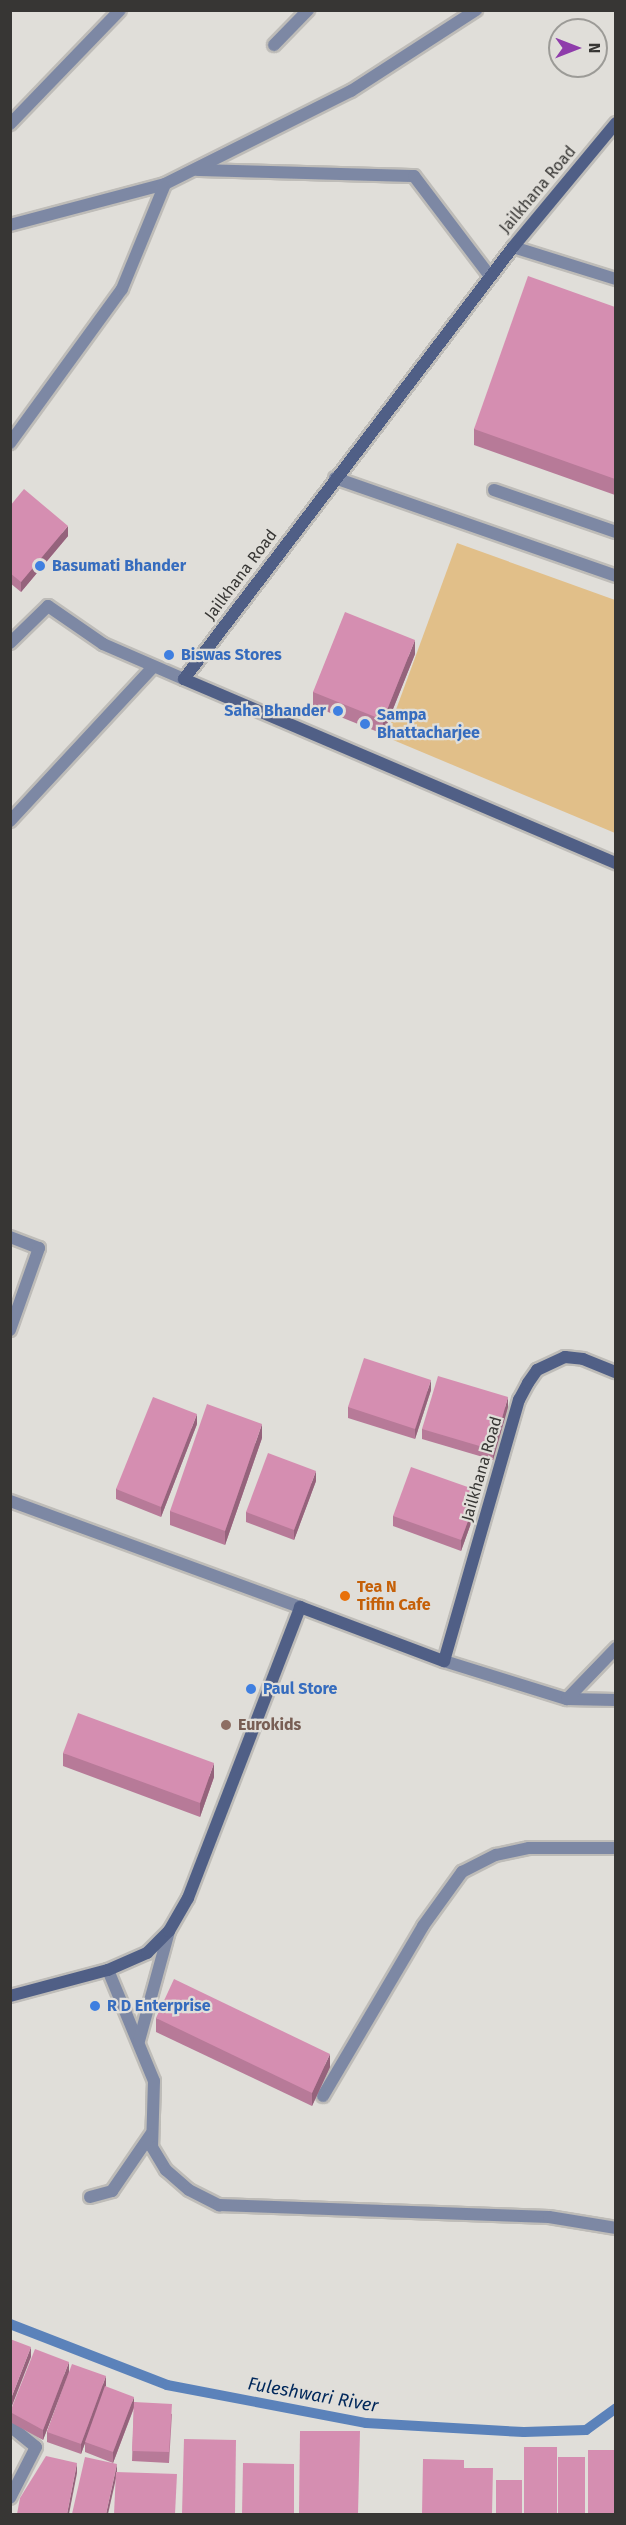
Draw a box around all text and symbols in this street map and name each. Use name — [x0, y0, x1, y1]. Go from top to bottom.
north arrow — [548, 18, 608, 78]
text: N — [585, 43, 604, 53]
street label: Jailkhana Road — [496, 142, 580, 238]
street label: Jailkhana Road — [201, 526, 281, 624]
place label: Basumati Bhander — [52, 556, 186, 576]
marker: Basumati Bhander — [33, 559, 47, 573]
place label: Biswas Stores — [181, 645, 282, 665]
marker: Biswas Stores — [162, 648, 176, 662]
place label: Saha Bhander — [224, 701, 326, 721]
marker: Saha Bhander — [331, 704, 345, 718]
place label: Sampa Bhattacharjee — [377, 705, 480, 743]
marker: Sampa Bhattacharjee — [358, 717, 372, 731]
street label: Jailkhana Road — [458, 1414, 506, 1524]
place label: Tea N Tiffin Cafe — [357, 1577, 431, 1615]
marker: Tea N Tiffin Cafe — [338, 1589, 352, 1603]
place label: Paul Store — [263, 1679, 337, 1699]
marker: Paul Store — [244, 1682, 258, 1696]
place label: Eurokids — [238, 1715, 301, 1735]
marker: Eurokids — [219, 1718, 233, 1732]
place label: R D Enterprise — [107, 1996, 211, 2016]
marker: R D Enterprise — [88, 1999, 102, 2013]
water label: Fuleshwari River — [246, 2373, 380, 2417]

